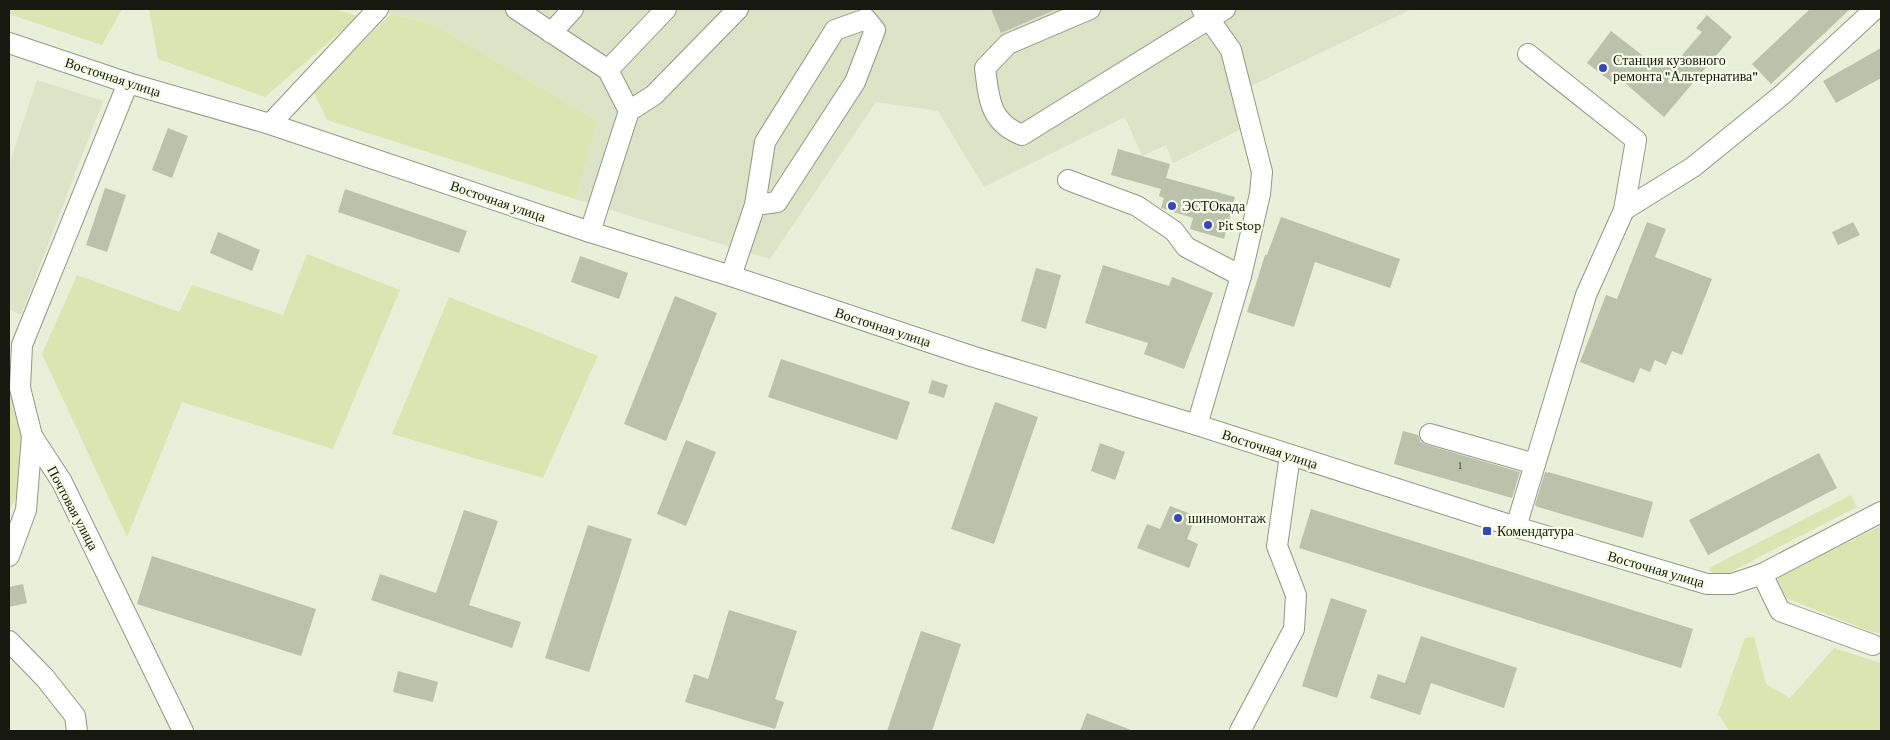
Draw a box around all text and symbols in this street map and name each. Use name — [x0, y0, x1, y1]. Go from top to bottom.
place label: Станция кузовного ремонта "Альтернатива" — [1613, 52, 1758, 84]
street label: Восточная улица — [63, 54, 164, 100]
marker: Станция кузовного ремонта "Альтернатива" — [1597, 62, 1609, 74]
street label: Восточная улица — [448, 177, 549, 225]
place label: ЭСТОкада — [1182, 198, 1246, 214]
marker: ЭСТОкада — [1166, 200, 1178, 212]
place label: Pit Stop — [1218, 217, 1261, 233]
marker: Pit Stop — [1202, 219, 1214, 231]
street label: Восточная улица — [833, 304, 934, 350]
street label: Восточная улица — [1220, 426, 1321, 472]
house number: 1 — [1458, 459, 1462, 471]
street label: Почтовая улица — [44, 463, 102, 554]
place label: шиномонтаж — [1188, 510, 1266, 526]
marker: шиномонтаж — [1172, 512, 1184, 524]
place label: Комендатура — [1497, 523, 1575, 539]
marker: Комендатура — [1481, 525, 1493, 537]
street label: Восточная улица — [1606, 548, 1707, 591]

